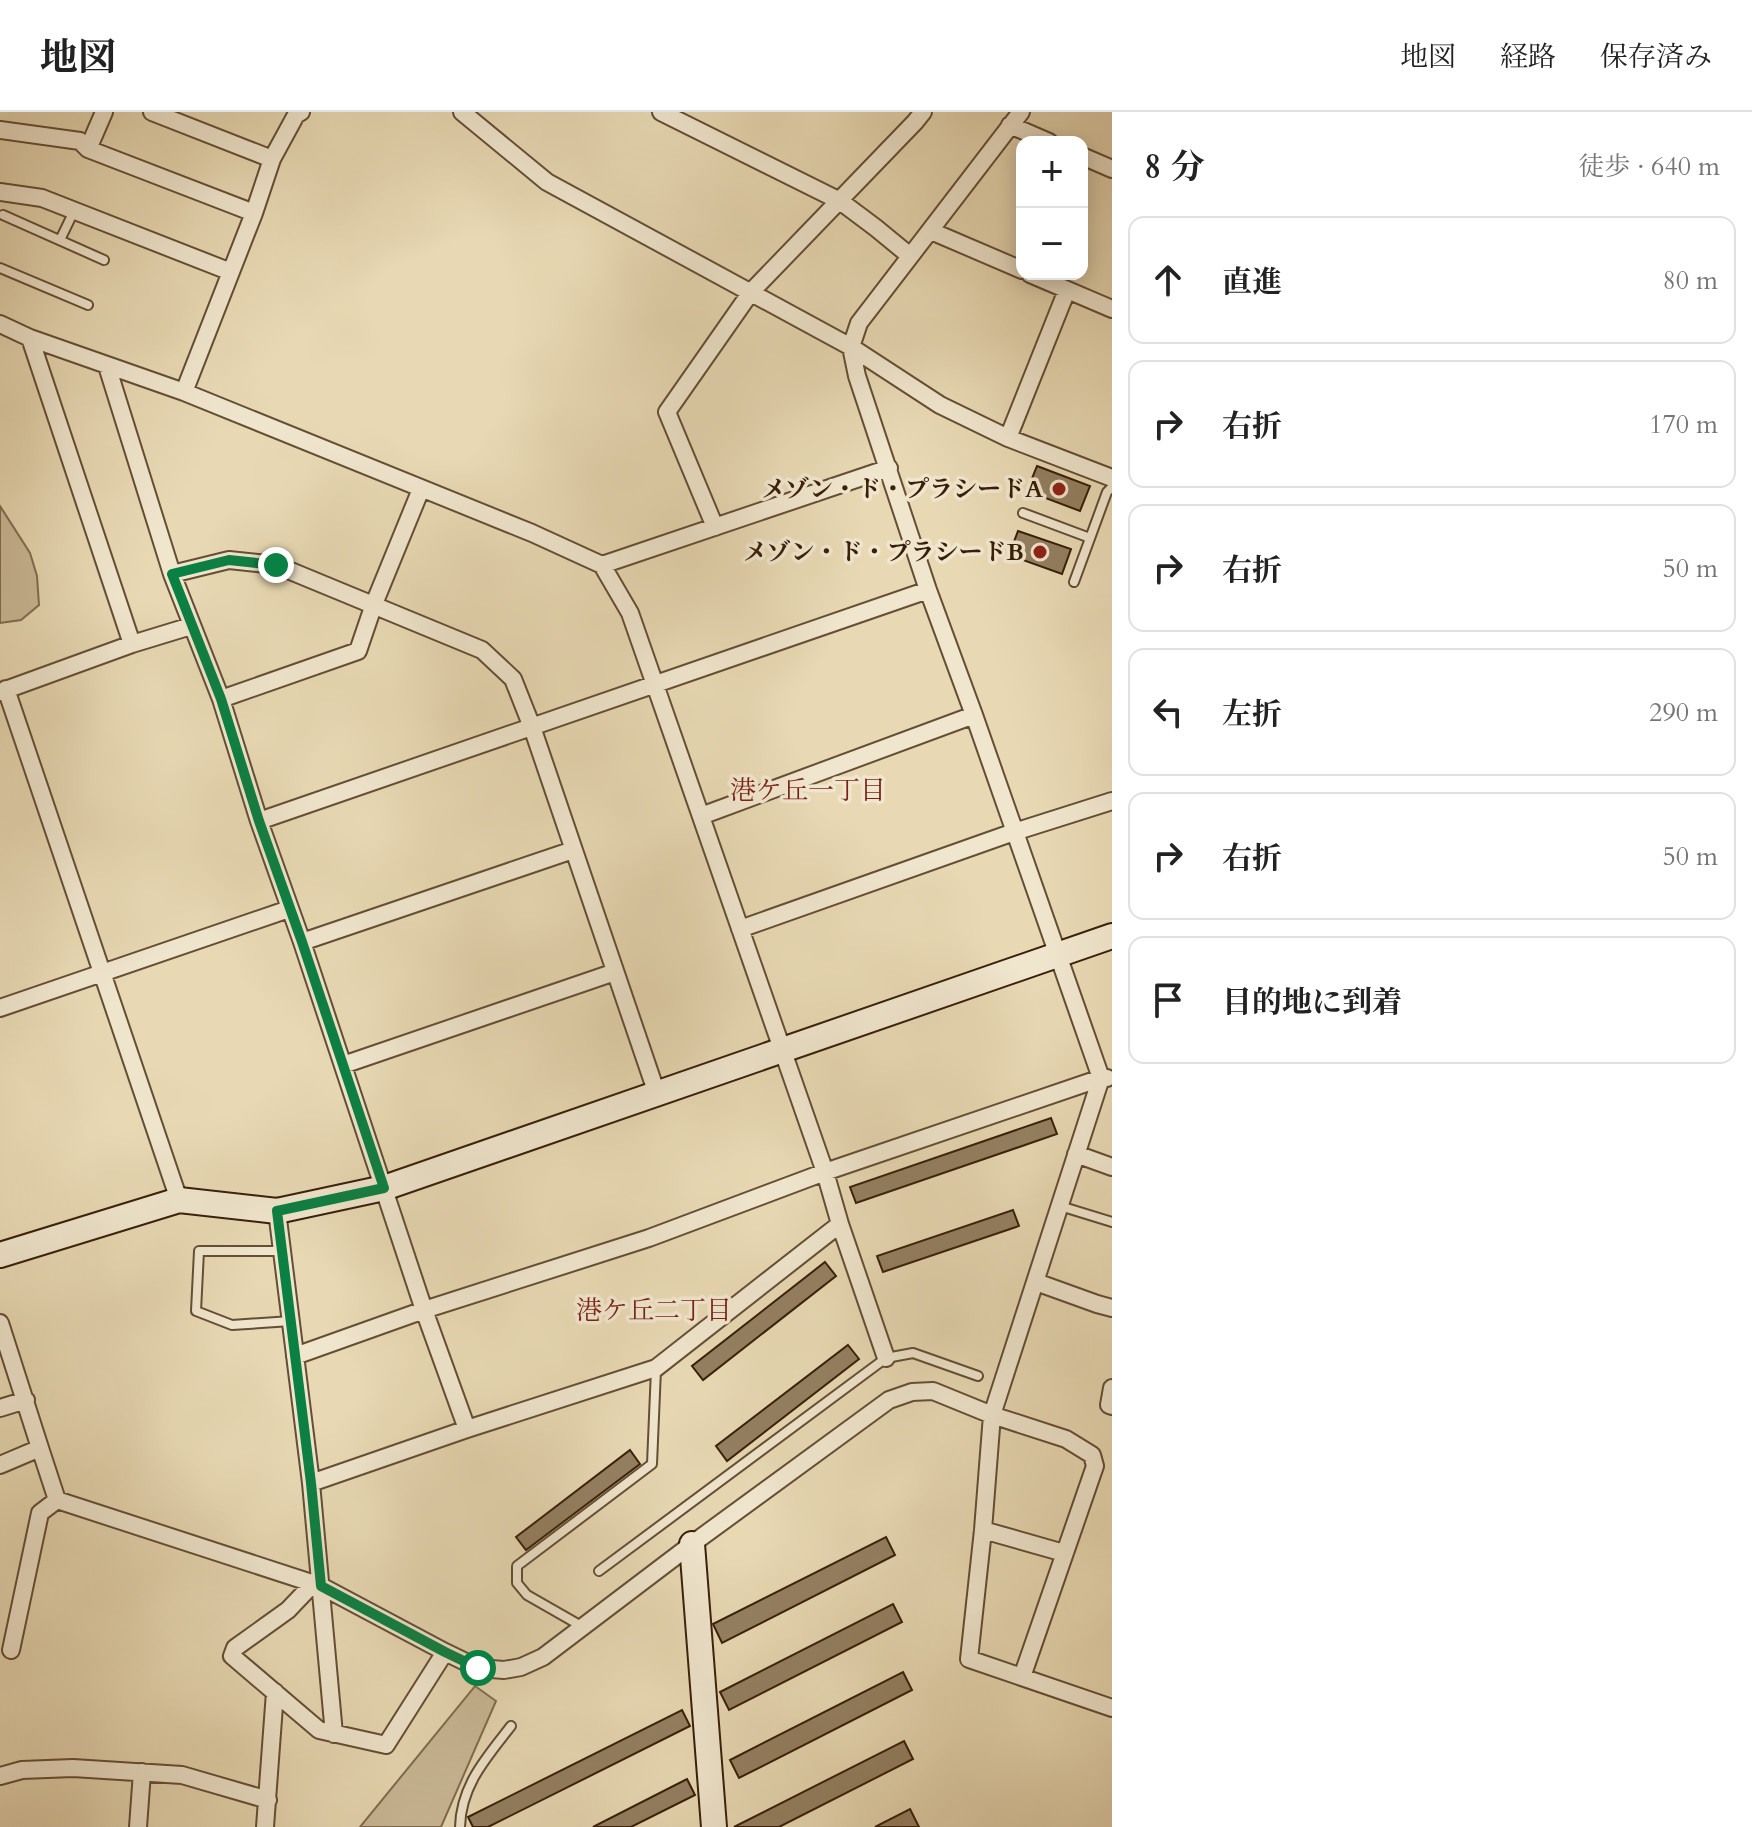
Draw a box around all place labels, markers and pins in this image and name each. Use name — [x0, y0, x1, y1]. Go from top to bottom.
place label: メゾン・ド・プラシードA — [762, 473, 1043, 506]
marker: メゾン・ド・プラシードA — [1050, 480, 1068, 498]
place label: メゾン・ド・プラシードB — [743, 536, 1024, 569]
marker: メゾン・ド・プラシードB — [1031, 543, 1049, 561]

